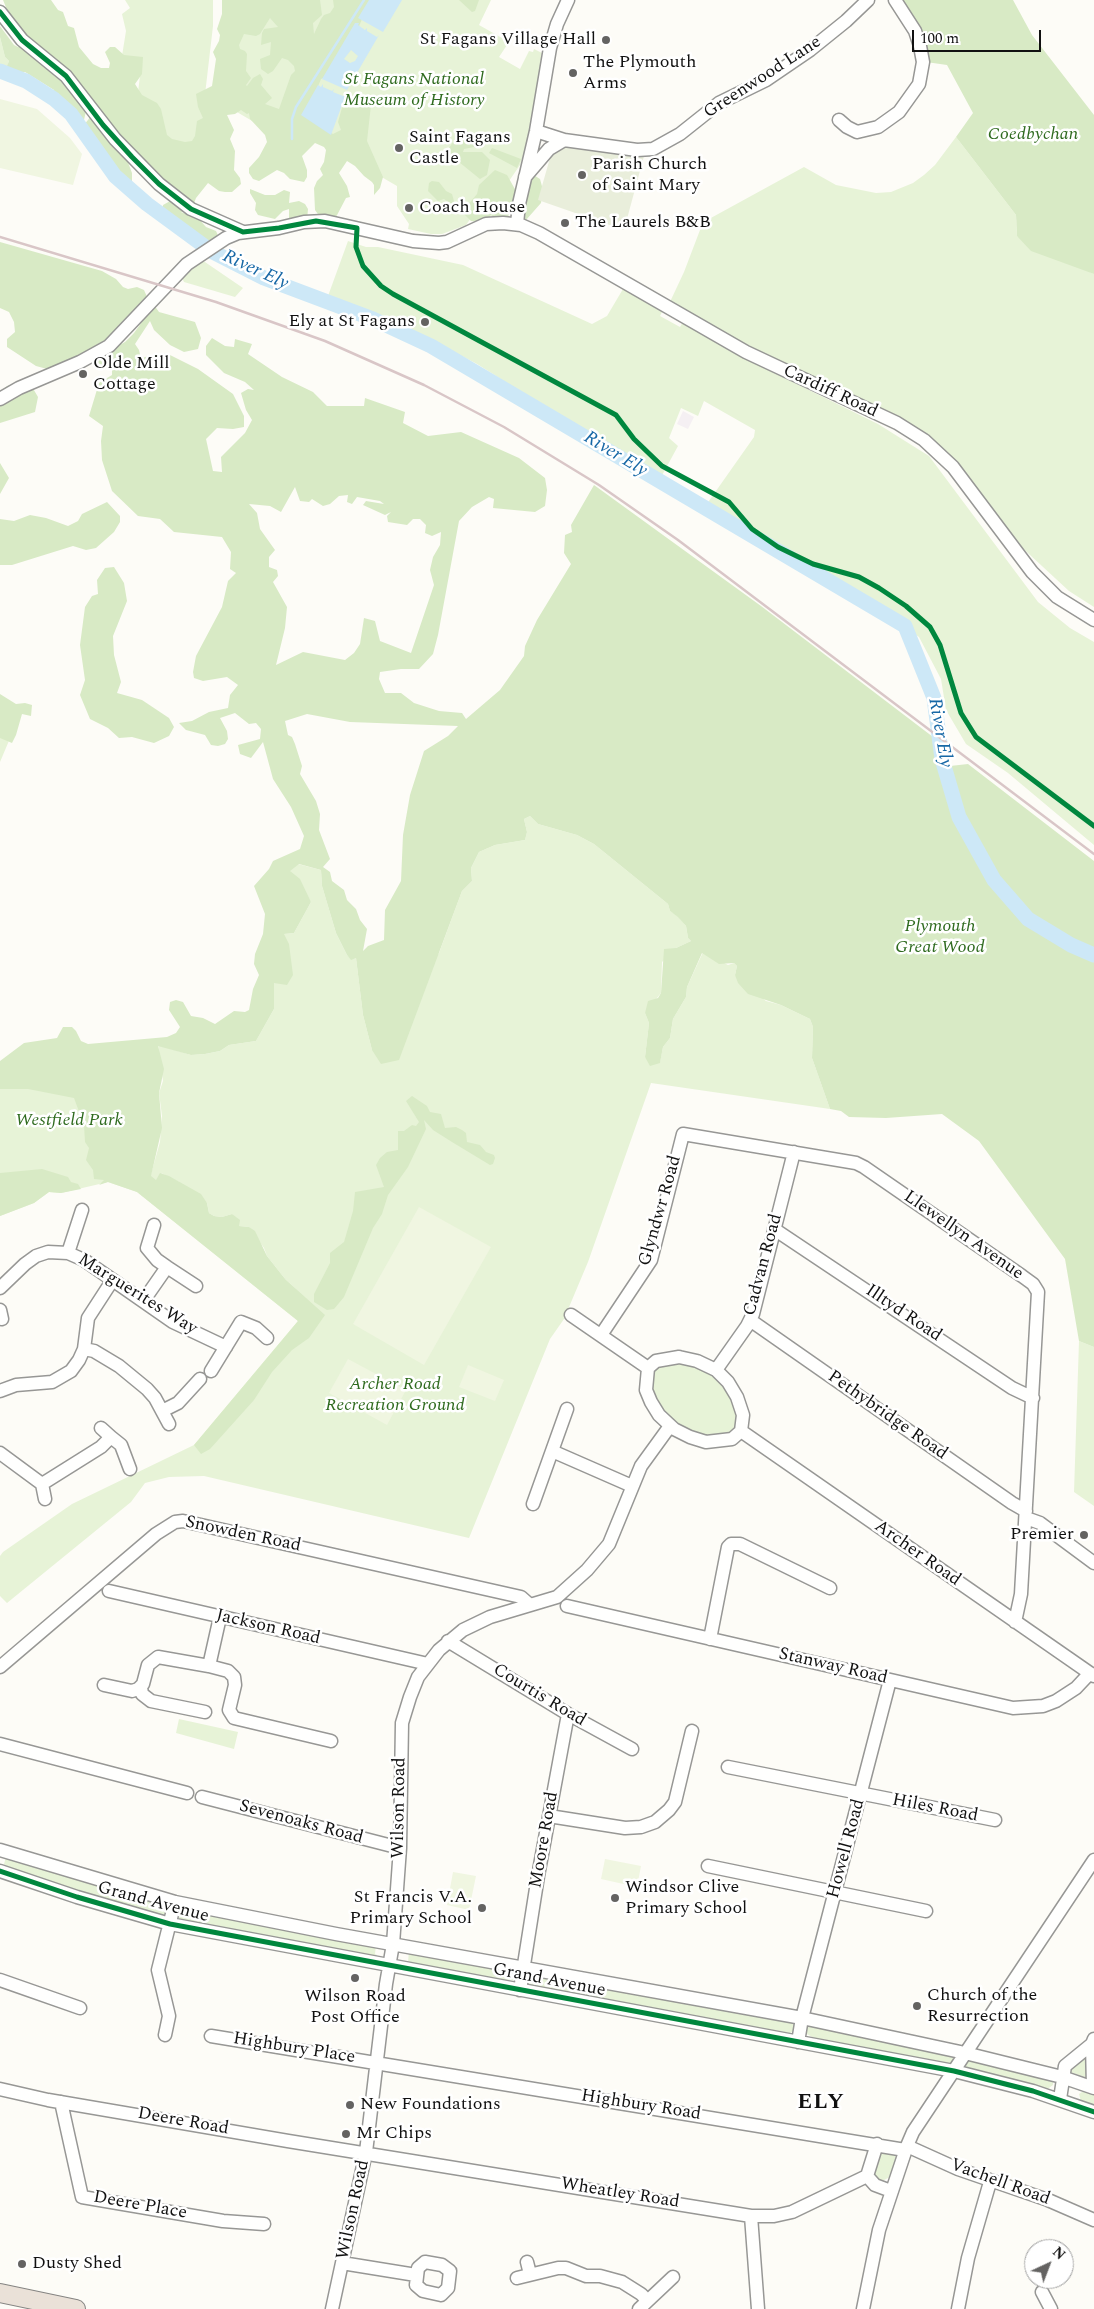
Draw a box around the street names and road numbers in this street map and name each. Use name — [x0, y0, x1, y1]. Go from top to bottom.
street label: Greenwood Lane — [700, 32, 826, 124]
street label: Cardiff Road — [779, 361, 881, 423]
street label: Glyndwr Road — [635, 1153, 687, 1269]
street label: Llewellyn Avenue — [899, 1187, 1027, 1285]
street label: Cadvan Road — [740, 1212, 788, 1318]
street label: Marguerites Way — [73, 1250, 201, 1340]
street label: Illtyd Road — [861, 1281, 945, 1347]
street label: Pethybridge Road — [823, 1367, 951, 1465]
street label: Snowden Road — [183, 1512, 303, 1558]
street label: Archer Road — [870, 1516, 964, 1592]
street label: Jackson Road — [214, 1605, 322, 1651]
street label: Stanway Road — [776, 1644, 890, 1690]
street label: Courtis Road — [488, 1660, 590, 1732]
street label: Wilson Road — [388, 1757, 412, 1859]
street label: Moore Road — [526, 1790, 564, 1890]
street label: Hiles Road — [890, 1790, 980, 1828]
street label: Sevenoaks Road — [237, 1796, 365, 1850]
street label: Howell Road — [823, 1797, 871, 1901]
street label: Grand Avenue — [95, 1878, 211, 1928]
street label: Grand Avenue — [491, 1959, 607, 2003]
street label: Highbury Place — [231, 2029, 357, 2069]
street label: Highbury Road — [579, 2086, 703, 2126]
street label: Deere Road — [136, 2103, 230, 2141]
street label: Vachell Road — [947, 2155, 1053, 2211]
street label: Wilson Road — [333, 2158, 375, 2262]
street label: Wheatley Road — [559, 2174, 681, 2214]
street label: Deere Place — [92, 2187, 188, 2225]

